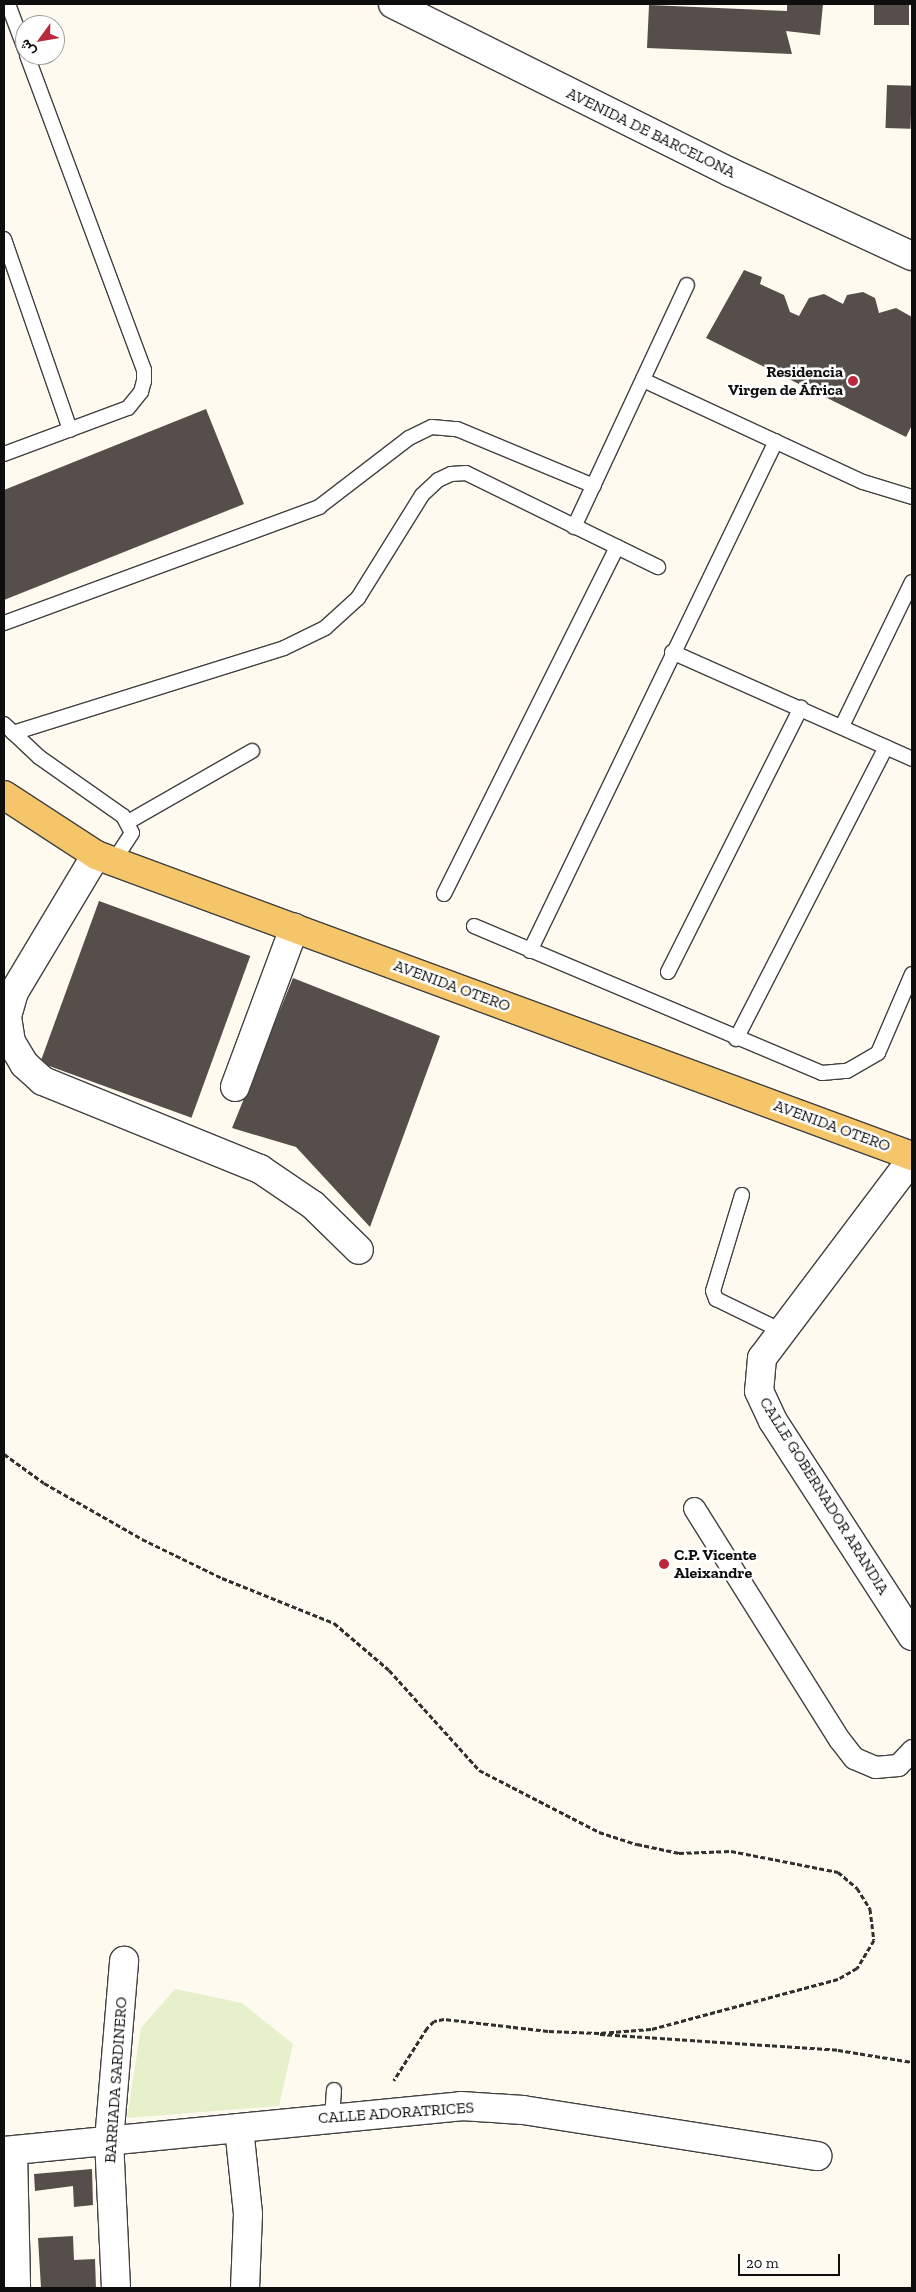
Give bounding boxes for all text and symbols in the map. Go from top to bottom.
north arrow [15,15,65,65]
text: ش [16,36,39,59]
street label: AVENIDA DE BARCELONA [563,84,739,182]
place label: Residencia Virgen de África [728,362,843,400]
marker: Residencia Virgen de África [847,375,859,387]
street label: AVENIDA OTERO [391,956,513,1016]
street label: AVENIDA OTERO [771,1096,893,1156]
street label: CALLE GOBERNADOR ARANDIA [755,1393,893,1599]
place label: C.P. Vicente Aleixandre [674,1545,757,1583]
marker: C.P. Vicente Aleixandre [658,1558,670,1570]
street label: BARRIADA SARDINERO [101,1996,131,2164]
street label: CALLE ADORATRICES [317,2098,475,2128]
scale bar [741,2244,844,2276]
text: 20 m [746,2254,779,2272]

